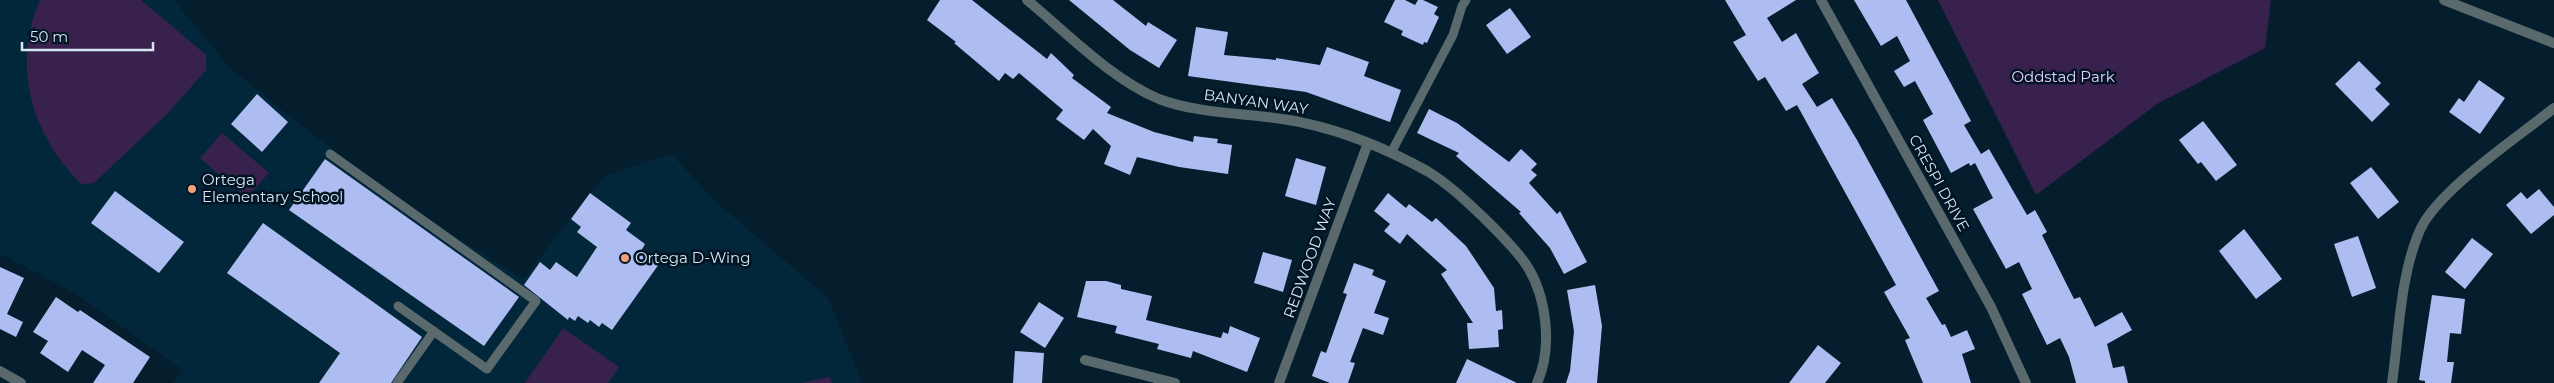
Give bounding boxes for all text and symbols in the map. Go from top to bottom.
scale bar [22,20,154,52]
text: 50 m [30,27,68,46]
park label: Oddstad Park [2011,67,2115,86]
street label: BANYAN WAY [1203,85,1310,118]
street label: CRESPI DRIVE [1905,131,1974,234]
place label: Ortega Elementary School [202,170,343,206]
marker: Ortega Elementary School [186,183,198,195]
street label: REDWOOD WAY [1279,195,1340,321]
place label: Ortega D-Wing [635,248,751,267]
marker: Ortega D-Wing [619,252,631,264]

